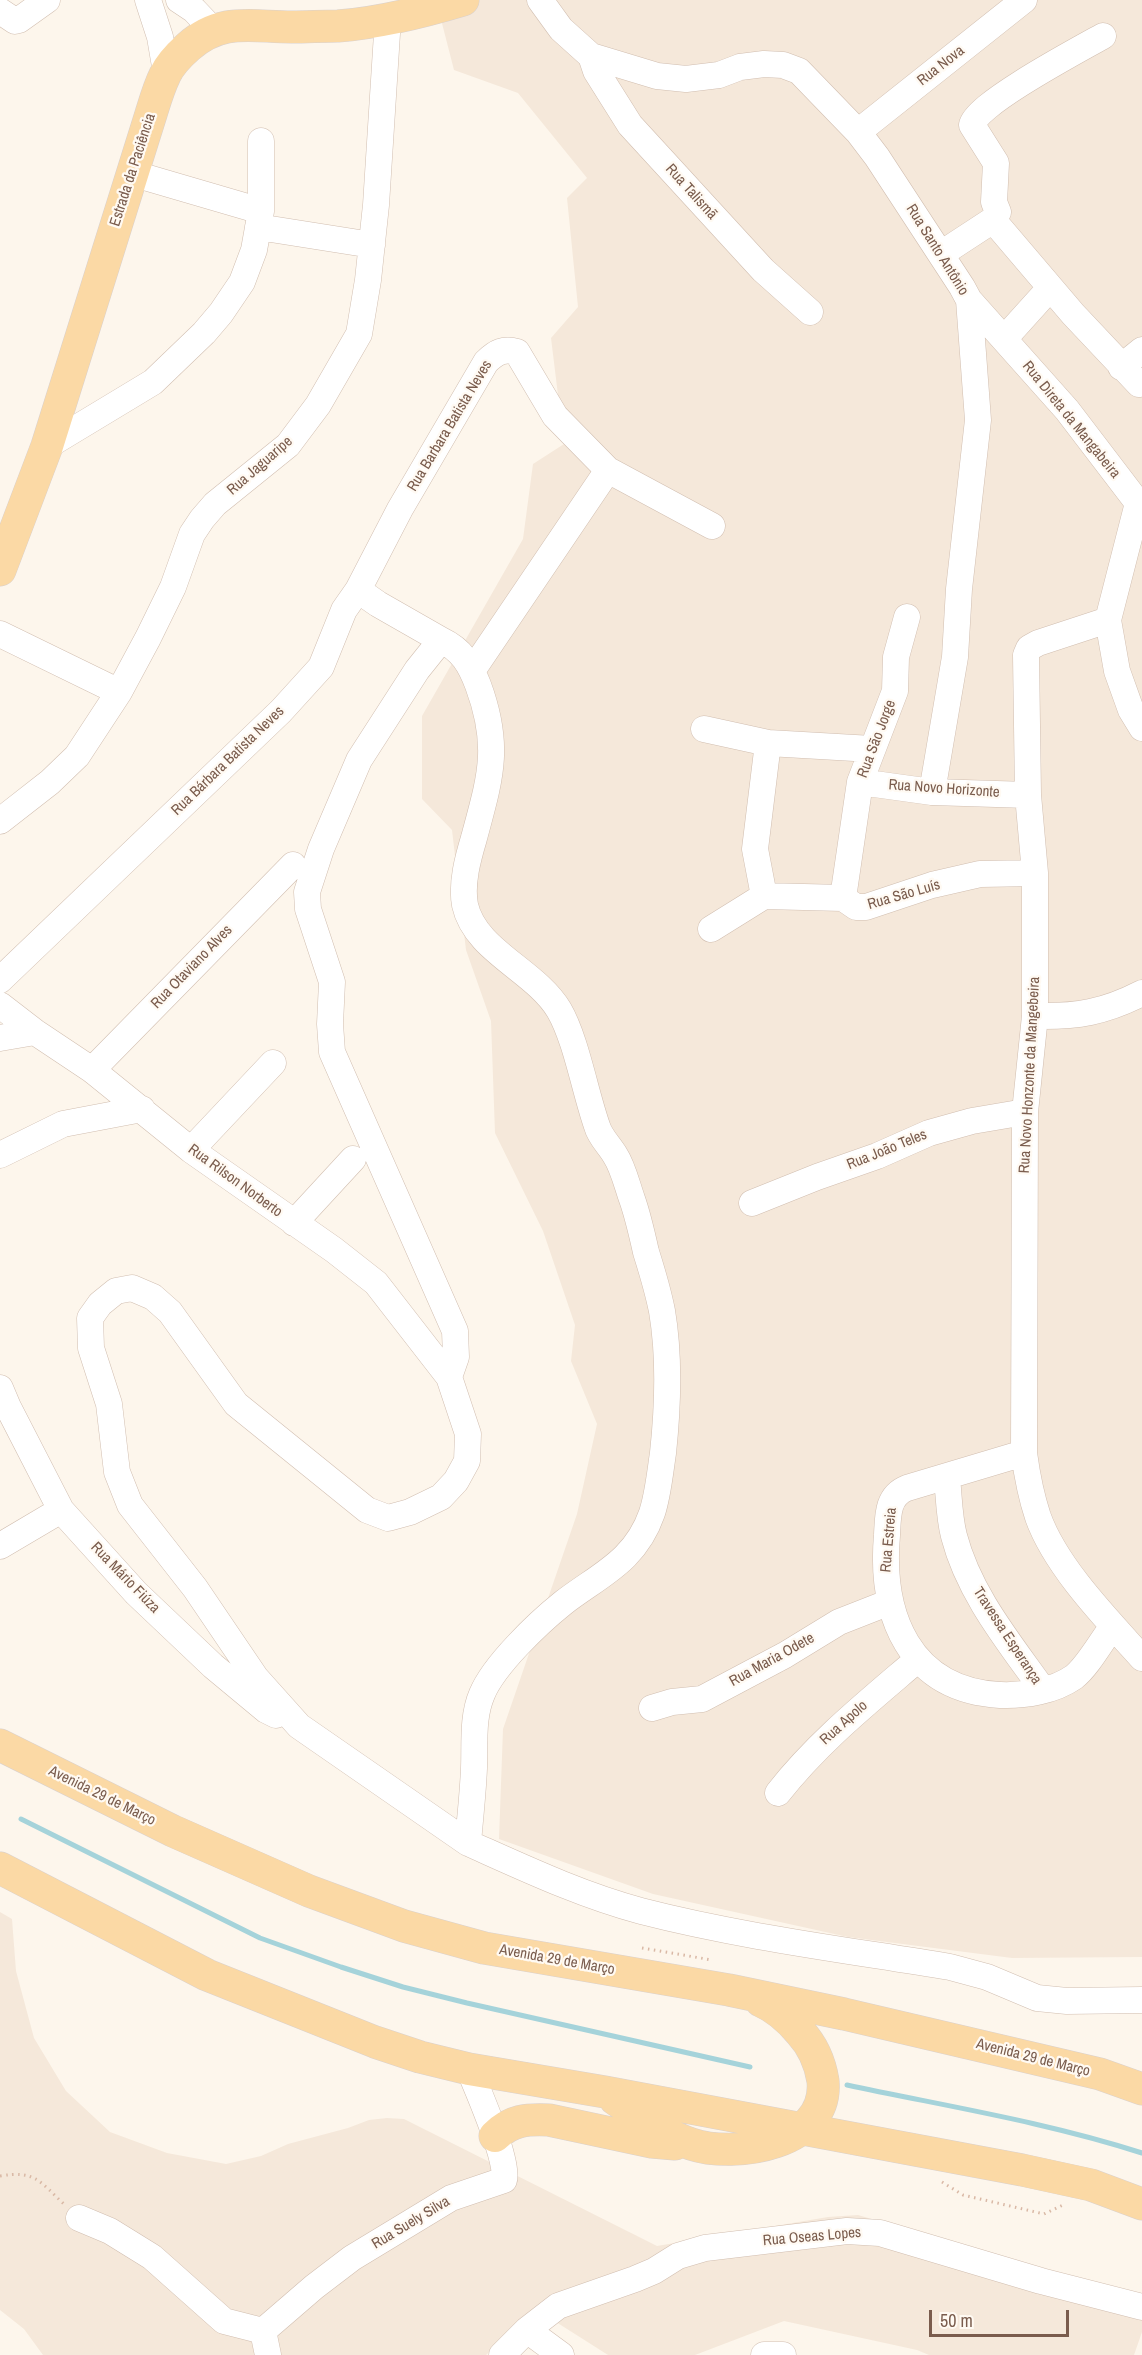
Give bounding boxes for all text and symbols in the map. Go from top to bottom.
street label: Rua Nova [914,42,968,90]
street label: Estrada da Paciência [106,111,160,229]
street label: Rua Talismã [661,160,721,224]
street label: Rua Santo Antônio [902,201,972,299]
street label: Rua Barbara Batista Neves [404,357,496,495]
street label: Rua Direta da Mangabeira [1018,358,1124,482]
street label: Rua Jaguaripe [224,433,296,499]
street label: Rua São Jorge [854,697,900,781]
street label: Rua Bárbara Batista Neves [168,703,288,819]
street label: Rua Novo Horizonte [888,776,1000,802]
street label: Rua São Luís [866,876,942,914]
street label: Rua Otaviano Alves [148,921,236,1013]
street label: Rua Novo Honzonte da Mangebeira [1016,976,1044,1174]
street label: Rua João Teles [844,1126,930,1174]
street label: Rua Rilson Norberto [184,1141,286,1221]
street label: Rua Estreia [877,1507,901,1573]
street label: Rua Mário Fiúza [87,1539,163,1617]
street label: Travessa Esperança [969,1584,1045,1688]
street label: Rua Maria Odete [726,1629,818,1691]
street label: Rua Apolo [817,1697,871,1749]
street label: Avenida 29 de Março [46,1762,158,1830]
street label: Avenida 29 de Março [498,1941,616,1979]
street label: Avenida 29 de Março [974,2035,1092,2081]
street label: Rua Suely Silva [369,2193,453,2253]
street label: Rua Oseas Lopes [762,2224,862,2250]
scale bar [932,2298,1072,2336]
text: 50 m [940,2308,973,2333]

